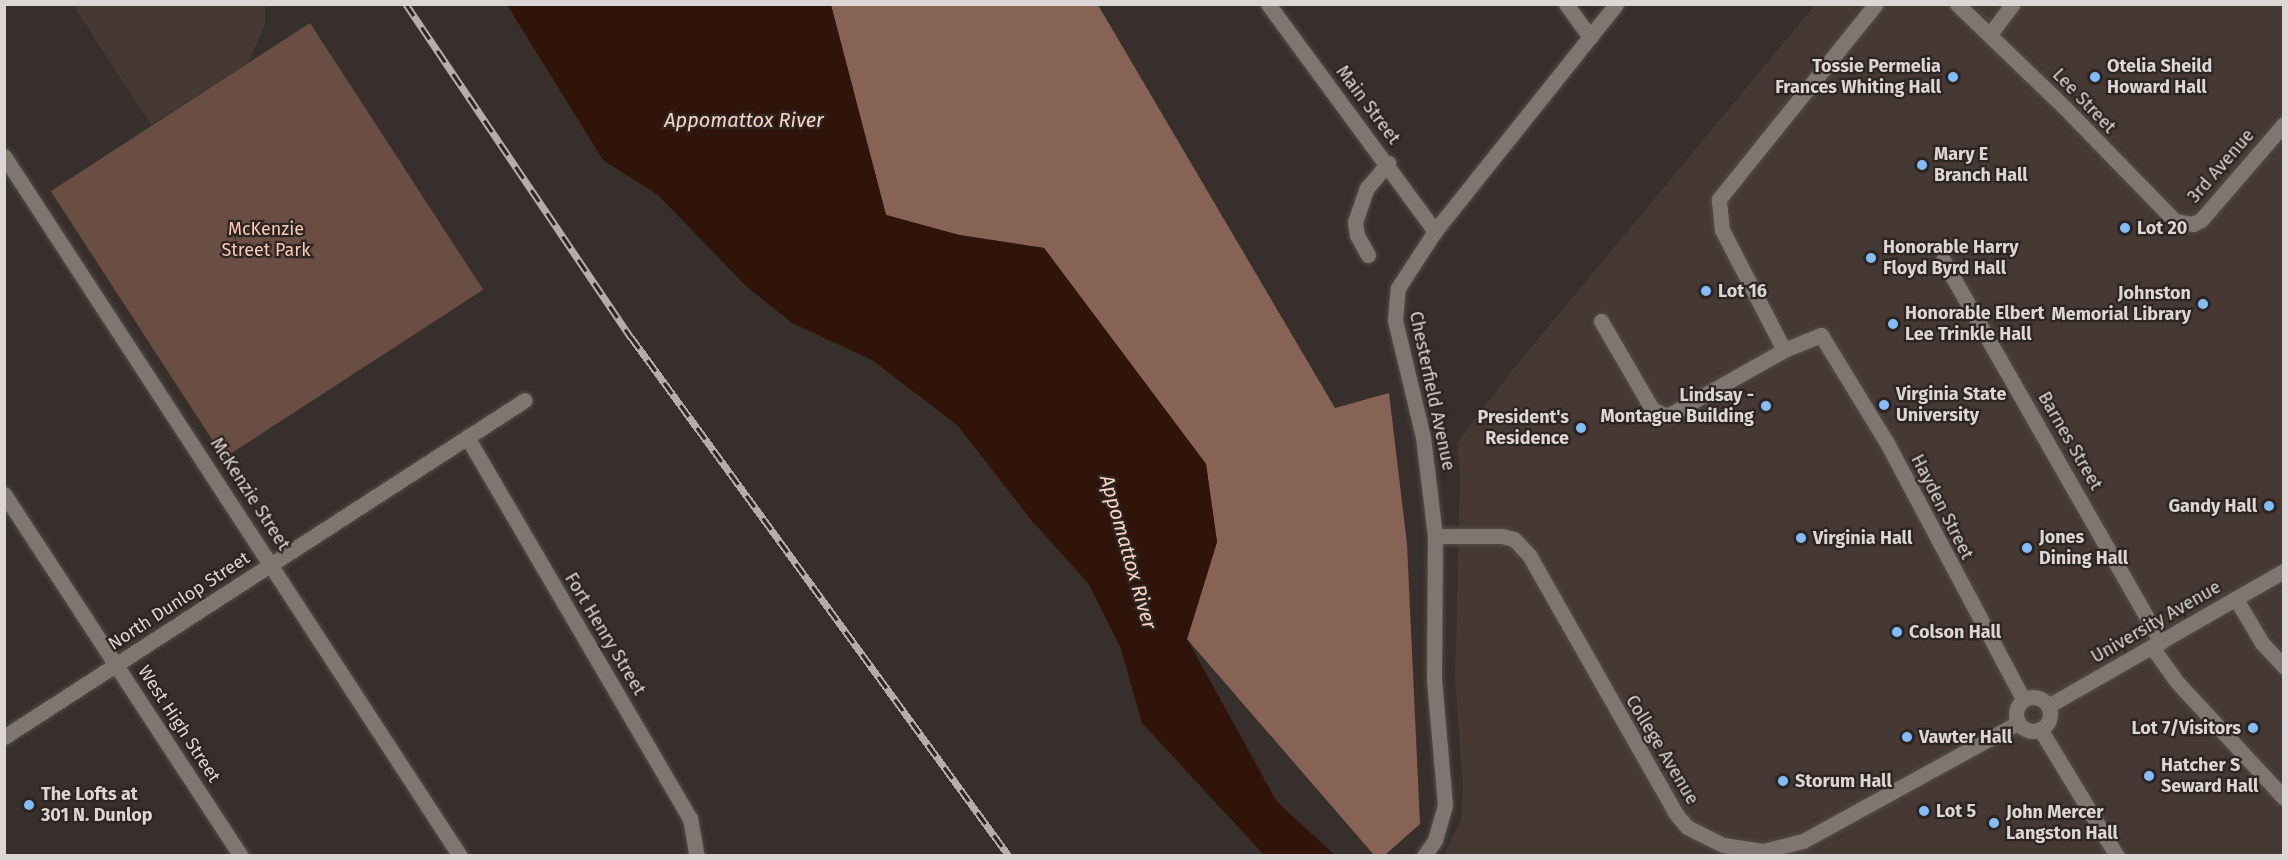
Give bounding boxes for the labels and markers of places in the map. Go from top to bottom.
place label: Tossie Permelia Frances Whiting Hall [1775,56,1941,98]
place label: Otelia Sheild Howard Hall [2107,56,2212,98]
marker: Tossie Permelia Frances Whiting Hall [1946,70,1960,84]
marker: Otelia Sheild Howard Hall [2088,70,2102,84]
place label: Mary E Branch Hall [1934,144,2028,186]
marker: Mary E Branch Hall [1915,158,1929,172]
place label: Lot 20 [2137,217,2187,239]
marker: Lot 20 [2118,221,2132,235]
place label: Honorable Harry Floyd Byrd Hall [1883,237,2019,280]
marker: Honorable Harry Floyd Byrd Hall [1864,251,1878,265]
place label: Lot 16 [1718,280,1767,302]
place label: Johnston Memorial Library [2052,283,2191,326]
marker: Lot 16 [1699,284,1713,298]
marker: Johnston Memorial Library [2196,297,2210,311]
place label: Honorable Elbert Lee Trinkle Hall [1905,303,2045,346]
marker: Honorable Elbert Lee Trinkle Hall [1886,317,1900,331]
place label: Virginia State University [1896,384,2006,426]
place label: Lindsay - Montague Building [1600,385,1754,428]
marker: Virginia State University [1877,398,1891,412]
marker: Lindsay - Montague Building [1759,399,1773,413]
place label: President's Residence [1478,407,1569,450]
marker: President's Residence [1574,421,1588,435]
place label: Gandy Hall [2168,495,2257,517]
marker: Gandy Hall [2262,499,2276,513]
place label: Virginia Hall [1813,527,1912,549]
place label: Jones Dining Hall [2039,527,2128,570]
marker: Virginia Hall [1794,531,1808,545]
marker: Jones Dining Hall [2020,541,2034,555]
place label: Colson Hall [1909,621,2001,643]
marker: Colson Hall [1890,625,1904,639]
place label: Lot 7/Visitors [2131,717,2241,739]
marker: Lot 7/Visitors [2246,721,2260,735]
place label: Vawter Hall [1919,726,2012,748]
marker: Vawter Hall [1900,730,1914,744]
place label: Hatcher S Seward Hall [2161,755,2258,798]
marker: Hatcher S Seward Hall [2142,769,2156,783]
place label: Storum Hall [1795,770,1892,792]
marker: Storum Hall [1776,774,1790,788]
place label: The Lofts at 301 N. Dunlop [41,784,153,826]
marker: The Lofts at 301 N. Dunlop [22,798,36,812]
place label: Lot 5 [1936,800,1976,822]
place label: John Mercer Langston Hall [2006,802,2118,844]
marker: Lot 5 [1917,804,1931,818]
marker: John Mercer Langston Hall [1987,816,2001,830]

